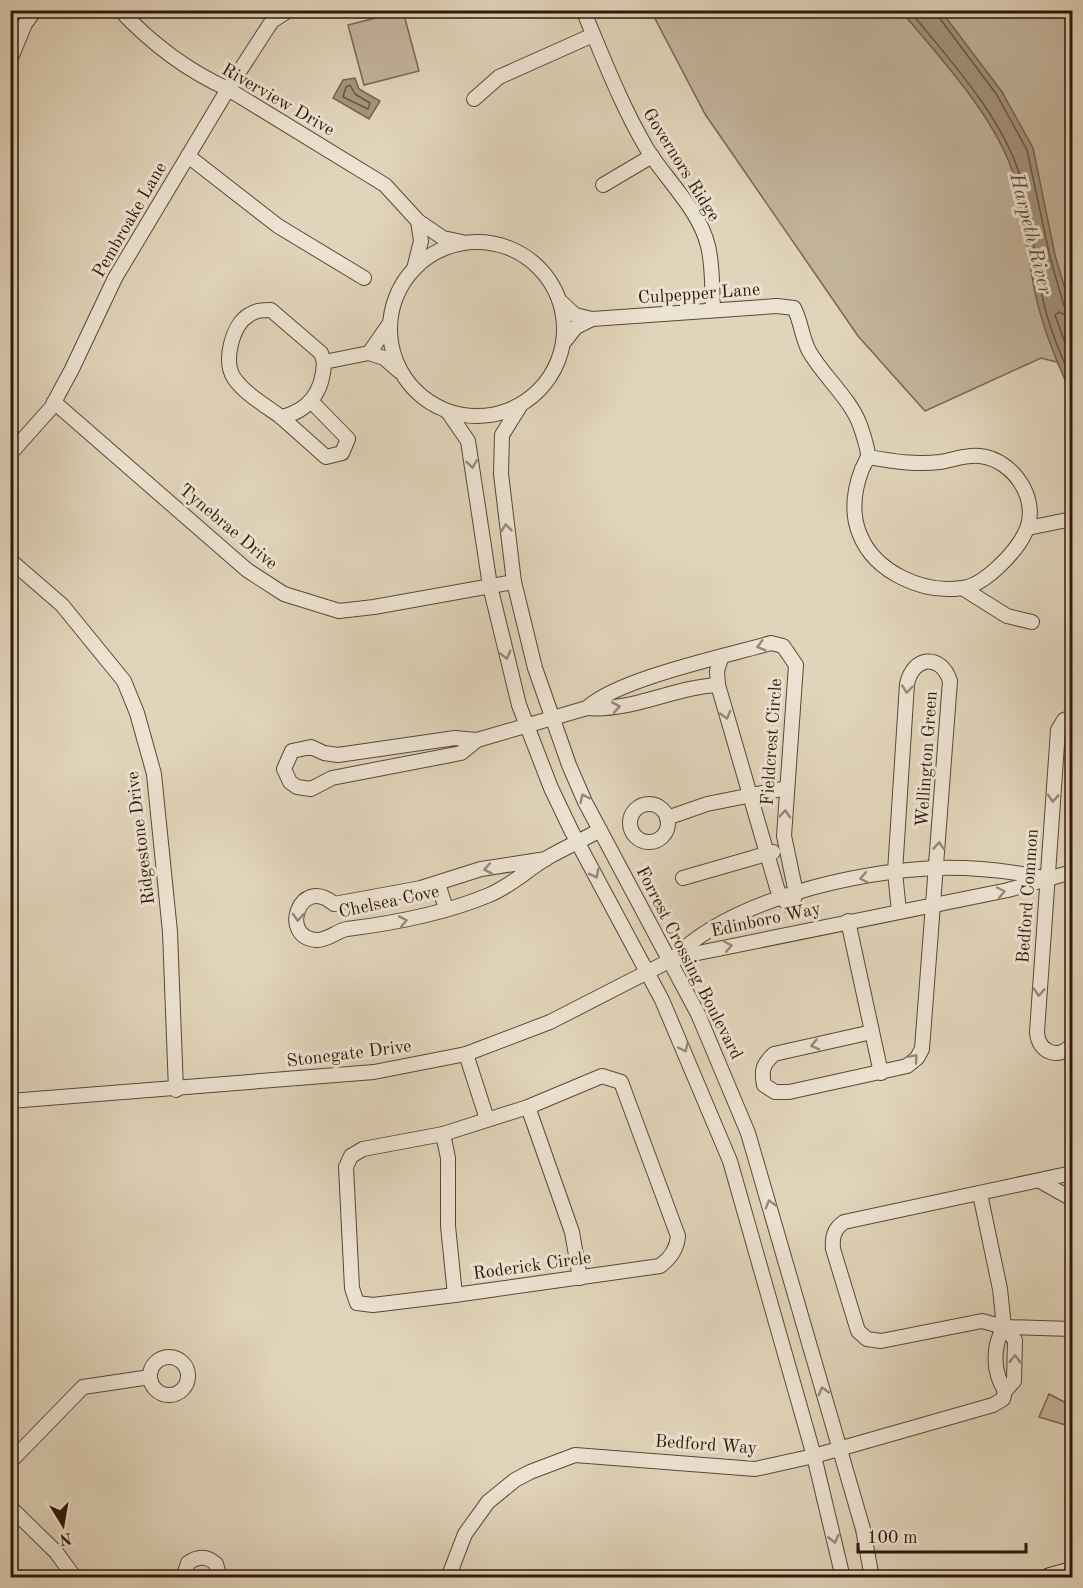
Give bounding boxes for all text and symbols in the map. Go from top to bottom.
street label: Riverview Drive [219,60,337,140]
street label: Governors Ridge [639,105,723,225]
street label: Pembroake Lane [90,159,170,281]
water label: Harpeth River [1005,171,1055,297]
street label: Culpepper Lane [637,281,761,307]
one-way arrow [466,459,478,468]
street label: Tynebrae Drive [175,481,281,573]
one-way arrow [500,523,513,532]
one-way arrow [756,639,766,652]
one-way arrow [498,650,511,660]
street label: Fieldcrest Circle [759,678,785,806]
one-way arrow [901,684,914,694]
street label: Wellington Green [913,690,941,828]
one-way arrow [612,701,621,713]
one-way arrow [719,709,731,720]
street label: Ridgestone Drive [124,770,158,906]
one-way arrow [1047,793,1060,802]
one-way arrow [579,794,591,805]
one-way arrow [778,810,791,819]
street label: Bedford Common [1014,828,1042,964]
one-way arrow [932,841,945,850]
one-way arrow [483,862,493,874]
street label: Forrest Crossing Boulevard [632,864,746,1062]
one-way arrow [588,868,599,879]
one-way arrow [859,871,869,884]
street label: Chelsea Cove [337,883,441,921]
one-way arrow [996,886,1006,899]
street label: Edinboro Way [709,899,823,940]
one-way arrow [292,913,305,922]
one-way arrow [398,915,408,928]
one-way arrow [722,941,732,954]
one-way arrow [1033,988,1046,997]
street label: Stonegate Drive [285,1037,413,1071]
one-way arrow [810,1038,820,1051]
one-way arrow [676,1041,688,1052]
one-way arrow [907,1053,918,1064]
one-way arrow [765,1199,777,1209]
street label: Roderick Circle [472,1249,592,1283]
one-way arrow [1008,1354,1021,1363]
one-way arrow [818,1386,830,1397]
street label: Bedford Way [654,1432,758,1458]
north arrow [33,1495,93,1555]
scale bar [858,1516,1026,1554]
text: N [57,1529,73,1547]
text: 100 m [867,1529,918,1547]
one-way arrow [827,1534,840,1544]

